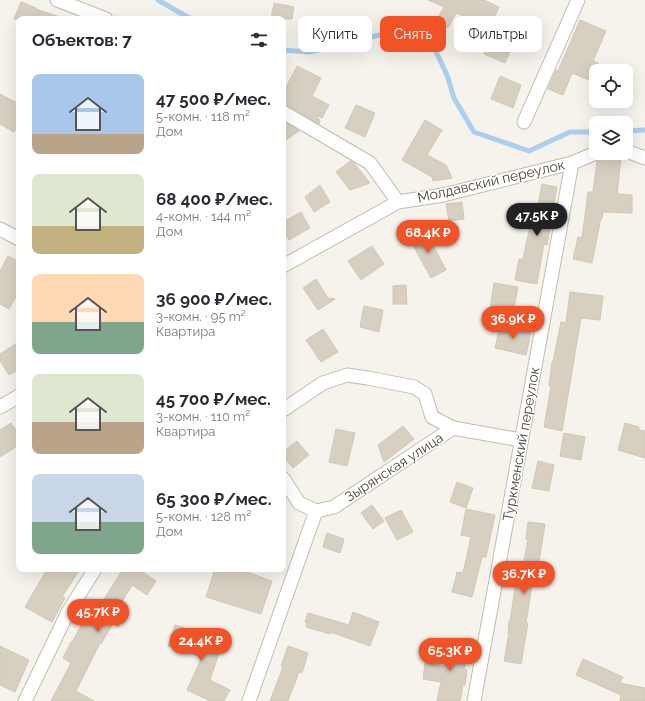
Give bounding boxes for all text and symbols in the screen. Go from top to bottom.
chip: Купить [298,16,372,52]
chip: Снять [380,16,446,52]
chip: Фильтры [454,16,542,52]
icon: filters [248,29,270,51]
text: Объектов: 7 [32,30,132,50]
map controls [589,64,633,160]
button: locate [589,64,633,108]
text: 47 500 ₽/мес. [156,89,271,109]
icon: home [64,90,112,138]
text: 5-комн. · 118 m² [156,109,250,124]
button: layers [589,116,633,160]
text: Дом [156,124,183,139]
street label: Молдавский переулок [416,156,566,206]
text: 68 400 ₽/мес. [156,189,273,209]
icon: home [64,190,112,238]
pin: 47.5K ₽ [500,203,574,237]
text: 47.5K ₽ [515,208,559,223]
text: 4-комн. · 144 m² [156,209,251,224]
pin: 68.4K ₽ [391,220,465,254]
text: Дом [156,224,183,239]
text: 68.4K ₽ [405,225,451,240]
text: 36 900 ₽/мес. [156,289,272,309]
icon: home [64,290,112,338]
pin: 36.9K ₽ [476,306,550,340]
text: 3-комн. · 95 m² [156,309,246,324]
text: 36.9K ₽ [491,311,535,326]
text: Квартира [156,324,215,339]
street label: Туркменский переулок [500,366,542,522]
text: 45 700 ₽/мес. [156,389,271,409]
icon: home [64,390,112,438]
text: 3-комн. · 110 m² [156,409,250,424]
text: Квартира [156,424,215,439]
street label: Зырянская улица [342,429,446,505]
text: 65 300 ₽/мес. [156,489,271,509]
icon: home [64,490,112,538]
text: 5-комн. · 128 m² [156,509,251,524]
text: Дом [156,524,183,539]
pin: 36.7K ₽ [487,561,561,595]
text: 36.7K ₽ [502,566,546,581]
pin: 45.7K ₽ [61,599,135,633]
text: 45.7K ₽ [76,604,120,619]
pin: 24.4K ₽ [164,628,238,662]
text: 24.4K ₽ [179,633,223,648]
pin: 65.3K ₽ [413,638,487,672]
text: 65.3K ₽ [428,643,472,658]

